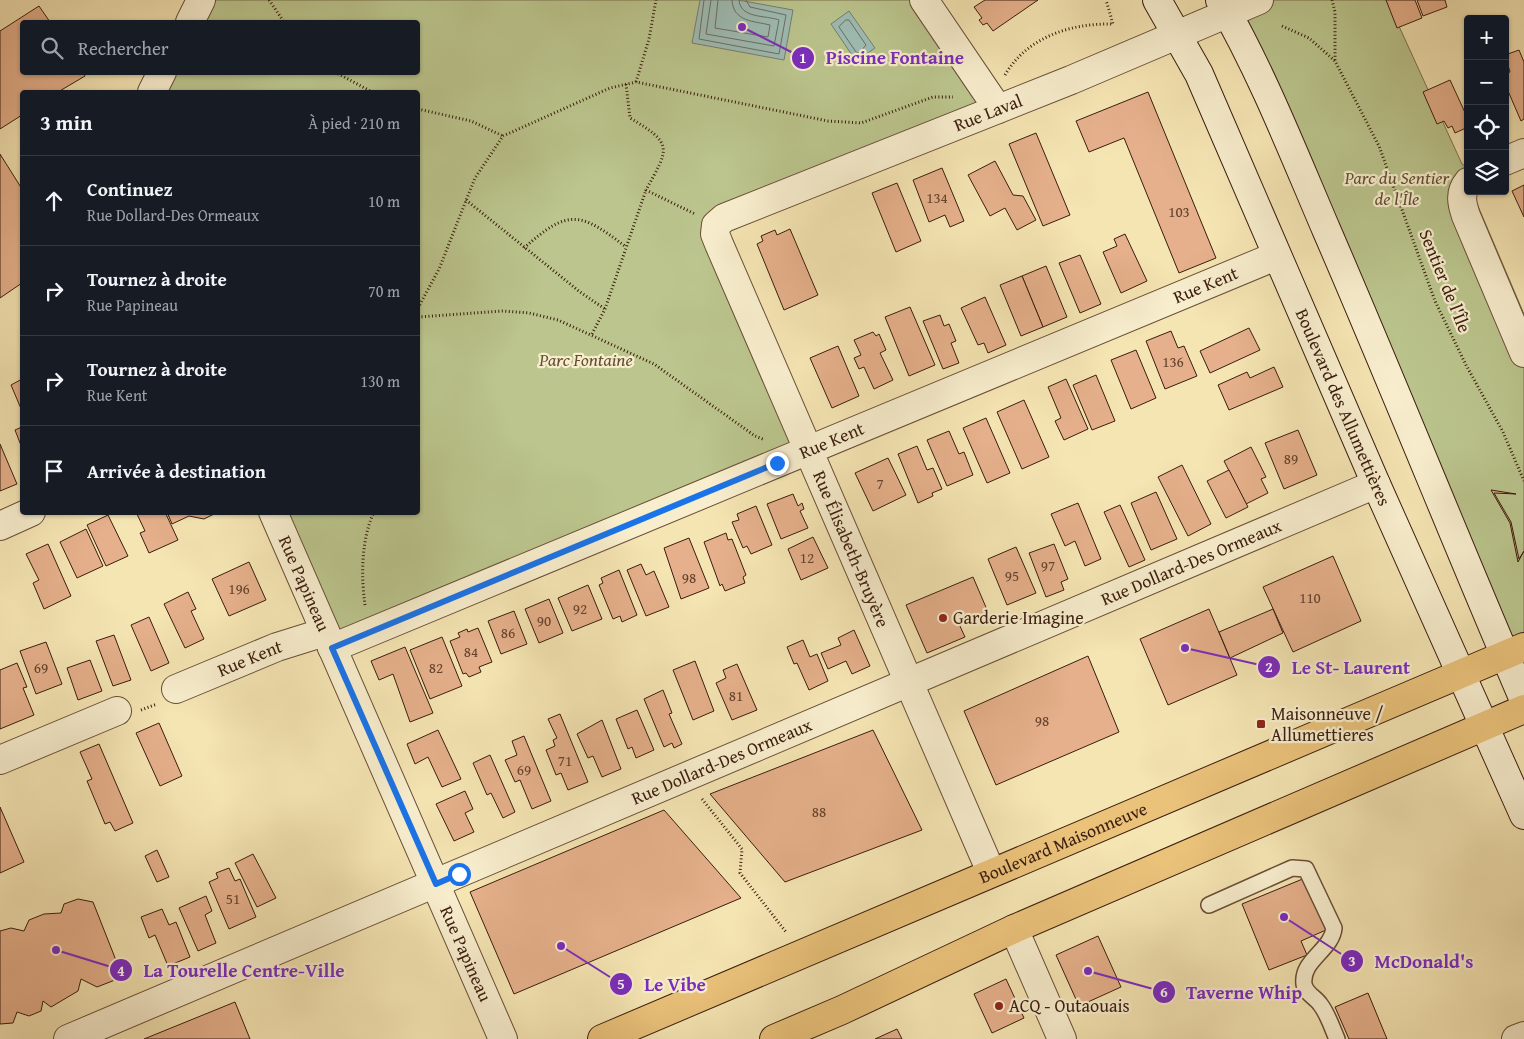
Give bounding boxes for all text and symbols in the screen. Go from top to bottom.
map controls [1464,15,1509,195]
button: + [1464,15,1509,60]
search box [20,20,420,75]
icon: search [38,34,66,62]
text: Rechercher [78,34,169,62]
callout: Piscine Fontaine [791,41,974,75]
text: Piscine Fontaine [826,43,964,71]
text: 1 [799,47,807,68]
button: − [1464,60,1509,105]
street label: Rue Laval [950,87,1026,138]
button: locate [1464,105,1509,150]
text: 3 min [40,107,92,138]
text: À pied · 210 m [308,111,400,135]
button: layers [1464,150,1509,195]
park label: Parc du Sentier de l'Île [1344,164,1451,212]
text: Continuez [87,175,173,203]
icon: ahead [40,187,68,215]
house number: 134 [926,187,948,208]
text: 10 m [368,189,400,213]
house number: 103 [1168,201,1190,222]
text: Rue Dollard-Des Ormeaux [87,203,259,227]
street label: Sentier de l'Île [1412,225,1478,337]
street label: Rue Kent [1169,259,1243,310]
text: Tournez à droite [87,265,227,293]
icon: right [40,277,68,305]
text: 70 m [368,279,400,303]
text: Rue Papineau [87,293,178,317]
street label: Boulevard des Allumettières [1289,304,1398,510]
park label: Parc Fontaine [538,346,633,373]
house number: 136 [1162,351,1184,372]
text: Tournez à droite [87,355,227,383]
icon: right [40,367,68,395]
text: 130 m [360,369,400,393]
text: Rue Kent [87,383,148,407]
street label: Rue Kent [795,414,869,466]
house number: 89 [1284,448,1298,469]
route end [766,452,789,475]
icon: arrive [40,457,68,485]
text: Arrivée à destination [87,457,266,485]
street label: Rue Élisabeth-Bruyère [806,466,897,631]
house number: 7 [876,473,884,494]
street label: Rue Dollard-Des Ormeaux [1096,511,1286,612]
street label: Rue Papineau [272,531,338,636]
house number: 12 [800,547,814,568]
house number: 97 [1041,555,1055,576]
house number: 95 [1005,565,1019,586]
house number: 98 [682,567,696,588]
house number: 196 [228,578,250,599]
house number: 110 [1299,587,1321,608]
house number: 92 [573,598,587,619]
place label: Garderie Imagine [953,604,1084,631]
house number: 90 [537,610,551,631]
marker: Garderie Imagine [937,612,949,624]
house number: 86 [501,622,515,643]
street label: Rue Kent [213,632,286,683]
house number: 84 [464,641,478,662]
callout: Le St- Laurent [1257,650,1420,684]
text: Le St- Laurent [1292,653,1411,681]
text: 2 [1265,656,1273,677]
house number: 69 [34,657,48,678]
house number: 82 [429,657,443,678]
house number: 81 [729,685,743,706]
place label: Maisonneuve / Allumettieres [1271,700,1384,748]
house number: 98 [1035,710,1049,731]
street label: Rue Dollard-Des Ormeaux [627,711,817,811]
marker: Maisonneuve / Allumettieres [1255,718,1267,730]
house number: 71 [558,750,572,771]
house number: 69 [517,759,531,780]
street label: Boulevard Maisonneuve [974,795,1151,890]
house number: 88 [812,801,826,822]
route start [448,863,471,886]
house number: 51 [226,888,240,909]
street label: Rue Papineau [433,901,499,1006]
callout: McDonald's [1339,944,1483,978]
text: McDonald's [1375,947,1473,975]
text: 3 [1348,950,1356,971]
callout: La Tourelle Centre-Ville [109,953,355,987]
text: La Tourelle Centre-Ville [143,956,345,984]
text: 4 [117,960,125,981]
callout: Le Vibe [609,967,715,1001]
text: Le Vibe [644,970,706,998]
text: 5 [617,973,625,994]
callout: Taverne Whip [1151,975,1312,1009]
text: Taverne Whip [1186,978,1302,1006]
text: 6 [1160,981,1168,1002]
place label: ACQ - Outaouais [1009,992,1130,1019]
marker: ACQ - Outaouais [993,1000,1005,1012]

